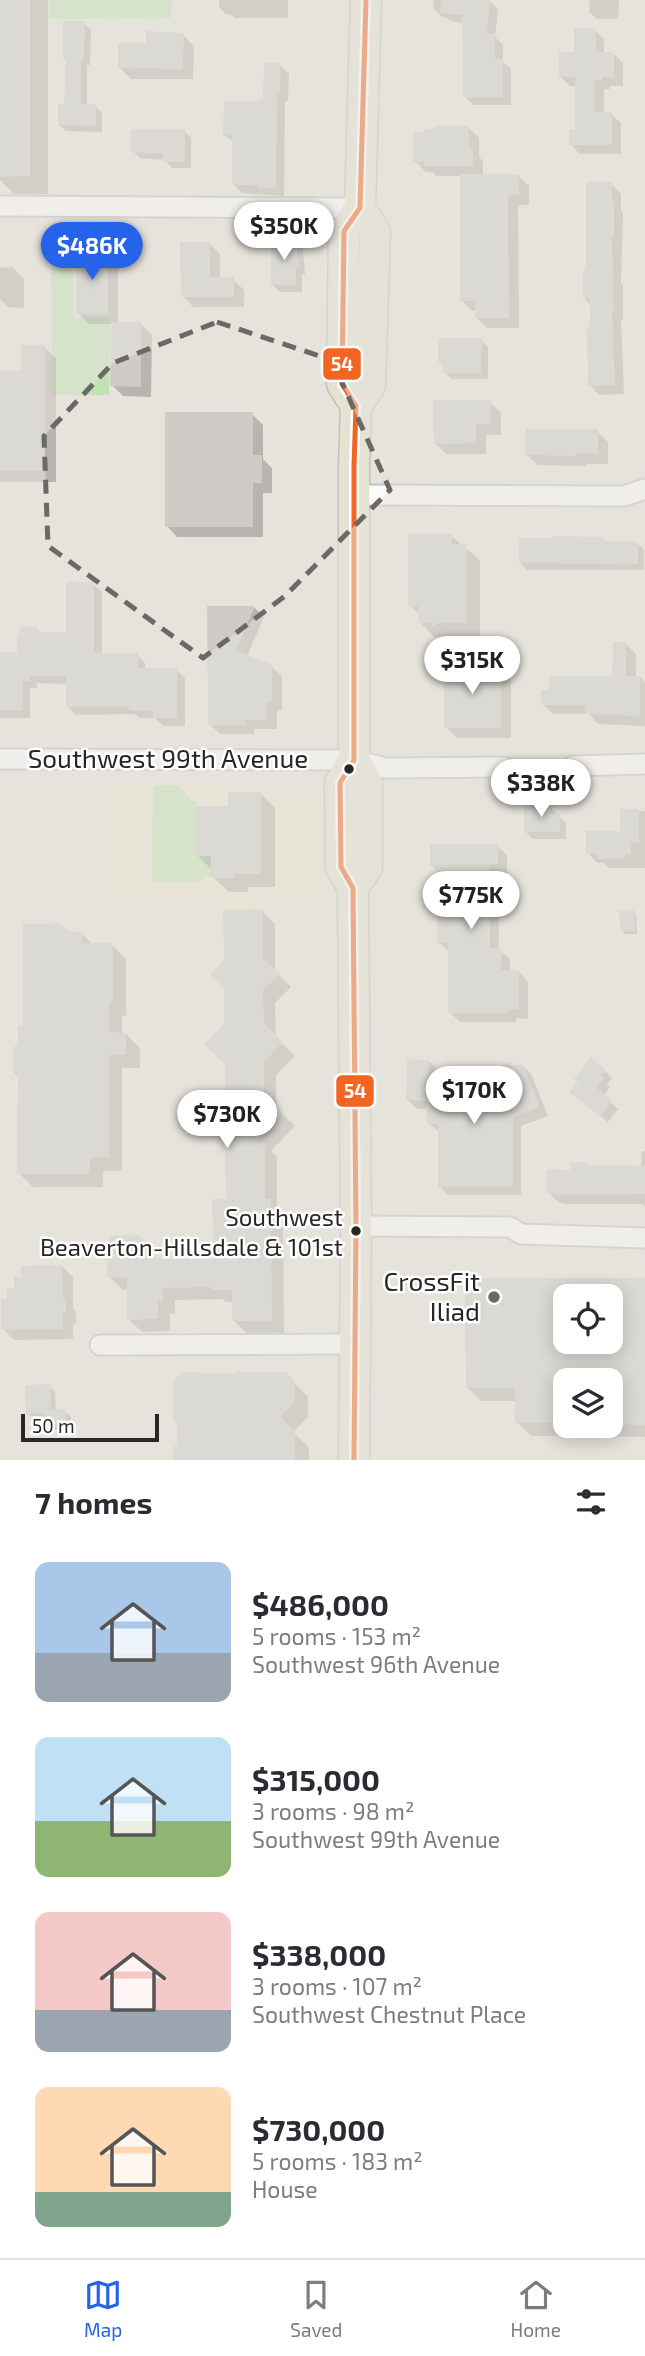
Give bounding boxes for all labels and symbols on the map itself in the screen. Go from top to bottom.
pin: $350K [235,202,333,262]
pin: $486K [43,222,141,282]
line badge: 54 [322,347,362,381]
text: 54 [331,352,353,375]
pin: $315K [423,636,521,696]
street label: Southwest 99th Avenue [28,742,308,773]
pin: $338K [492,760,590,819]
unlabelled marker [342,762,356,776]
pin: $775K [422,872,520,931]
pin: $170K [425,1066,523,1126]
line badge: 54 [335,1074,375,1108]
text: 54 [344,1079,366,1102]
pin: $730K [178,1090,276,1150]
place label: Southwest Beaverton-Hillsdale & 101st [40,1202,343,1261]
marker: Southwest Beaverton-Hillsdale & 101st [349,1224,363,1238]
place label: CrossFit Iliad [384,1265,480,1326]
marker: CrossFit Iliad [486,1289,502,1305]
scale bar [21,1411,159,1443]

